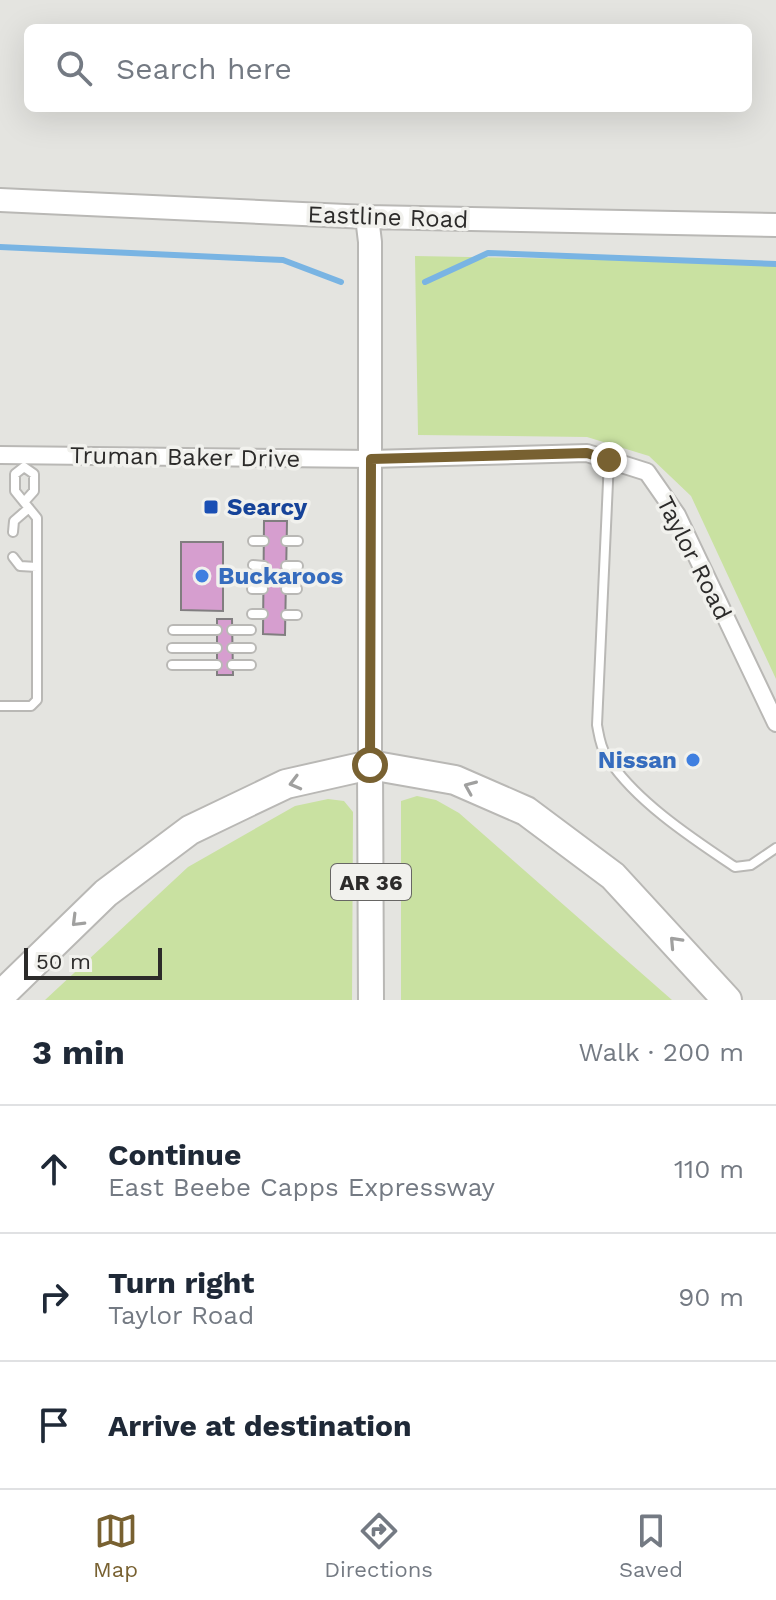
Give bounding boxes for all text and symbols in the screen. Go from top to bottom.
search box [24,24,752,112]
icon: search [52,46,96,90]
text: Search here [116,51,292,86]
street label: Eastline Road [307,200,469,234]
street label: Truman Baker Drive [70,441,300,473]
route end [591,442,627,478]
street label: Taylor Road [651,491,737,625]
place label: Searcy [227,493,308,521]
marker: Searcy [202,498,220,516]
place label: Buckaroos [218,562,344,590]
marker: Buckaroos [193,567,211,585]
place label: Nissan [598,746,677,774]
route start [352,747,388,783]
marker: Nissan [684,751,702,769]
one-way arrow [288,774,302,790]
one-way arrow [464,780,478,796]
road number: AR 36 [331,864,411,900]
one-way arrow [72,911,86,926]
one-way arrow [670,937,684,951]
scale bar [24,944,162,980]
text: 50 m [36,949,91,974]
text: 3 min [32,1032,125,1072]
text: Walk · 200 m [578,1037,744,1067]
text: Continue [108,1137,241,1172]
icon: ahead [32,1147,76,1191]
text: 110 m [674,1154,744,1184]
text: East Beebe Capps Expressway [108,1172,495,1202]
text: Turn right [108,1265,254,1300]
icon: right [32,1275,76,1319]
text: 90 m [678,1282,744,1312]
text: Taylor Road [108,1300,254,1330]
icon: arrive [32,1403,76,1447]
text: Arrive at destination [108,1408,412,1443]
tab: Map [93,1509,138,1582]
tab: Directions [324,1509,433,1582]
tab: Saved [619,1509,683,1582]

